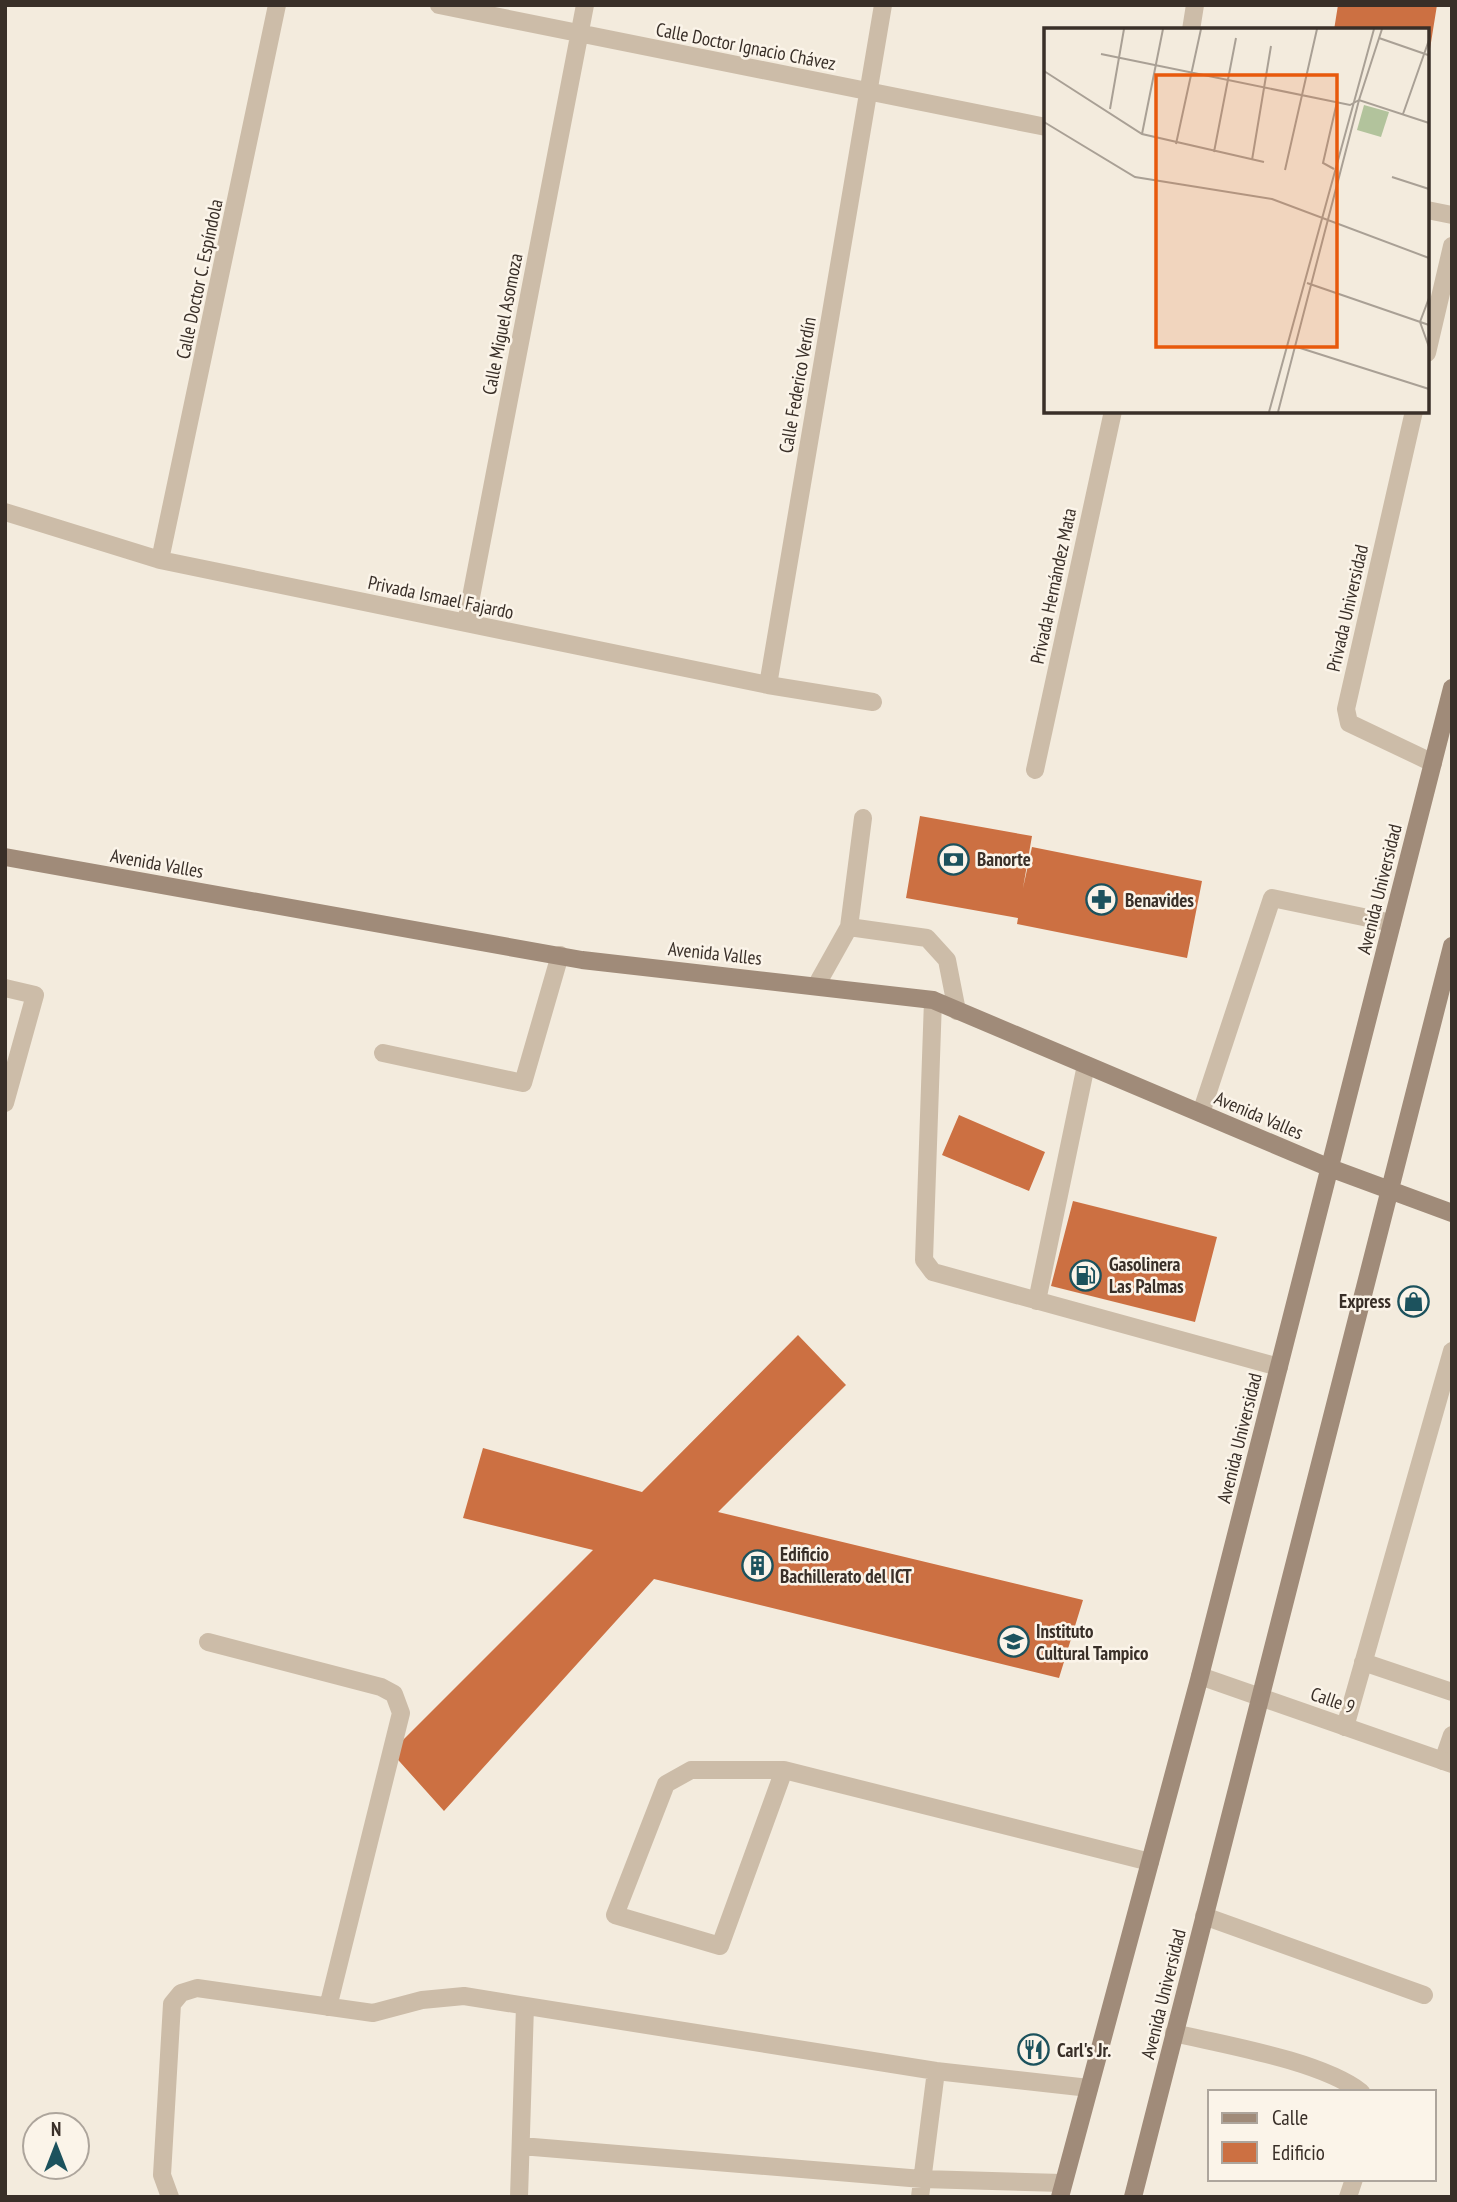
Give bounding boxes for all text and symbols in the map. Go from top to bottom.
street label: Calle Doctor Ignacio Chávez [654,17,838,75]
inset map [1044,28,1429,413]
street label: Calle Doctor C. Espíndola [170,197,228,361]
street label: Calle Miguel Asomoza [477,251,527,397]
street label: Calle Federico Verdín [773,315,821,455]
street label: Privada Hernández Mata [1025,506,1081,666]
street label: Privada Universidad [1321,542,1373,674]
street label: Privada Ismael Fajardo [366,570,516,624]
street label: Avenida Universidad [1351,821,1407,957]
bank icon: Banorte [937,842,971,876]
street label: Avenida Valles [109,843,205,883]
place label: Banorte [977,847,1031,871]
pharmacy icon: Benavides [1085,883,1119,917]
place label: Benavides [1125,888,1194,912]
street label: Avenida Valles [667,936,763,970]
street label: Avenida Valles [1211,1086,1307,1144]
place label: Gasolinera Las Palmas [1109,1252,1184,1298]
fuel station icon: Gasolinera Las Palmas [1069,1258,1103,1292]
shop icon: Express [1397,1284,1431,1318]
place label: Express [1339,1289,1391,1313]
street label: Avenida Universidad [1211,1370,1267,1506]
place label: Edificio Bachillerato del ICT [780,1542,912,1588]
building icon: Edificio Bachillerato del ICT [740,1548,774,1582]
place label: Instituto Cultural Tampico [1036,1619,1148,1665]
school or university icon: Instituto Cultural Tampico [996,1625,1030,1659]
street label: Calle 9 [1308,1681,1358,1719]
street label: Avenida Universidad [1135,1926,1191,2062]
restaurant icon: Carl's Jr. [1017,2033,1051,2067]
place label: Carl's Jr. [1057,2038,1111,2062]
legend [1208,2090,1436,2181]
text: Calle [1272,2104,1308,2131]
north arrow [21,2111,91,2181]
text: N [51,2117,61,2141]
text: Edificio [1272,2139,1325,2166]

